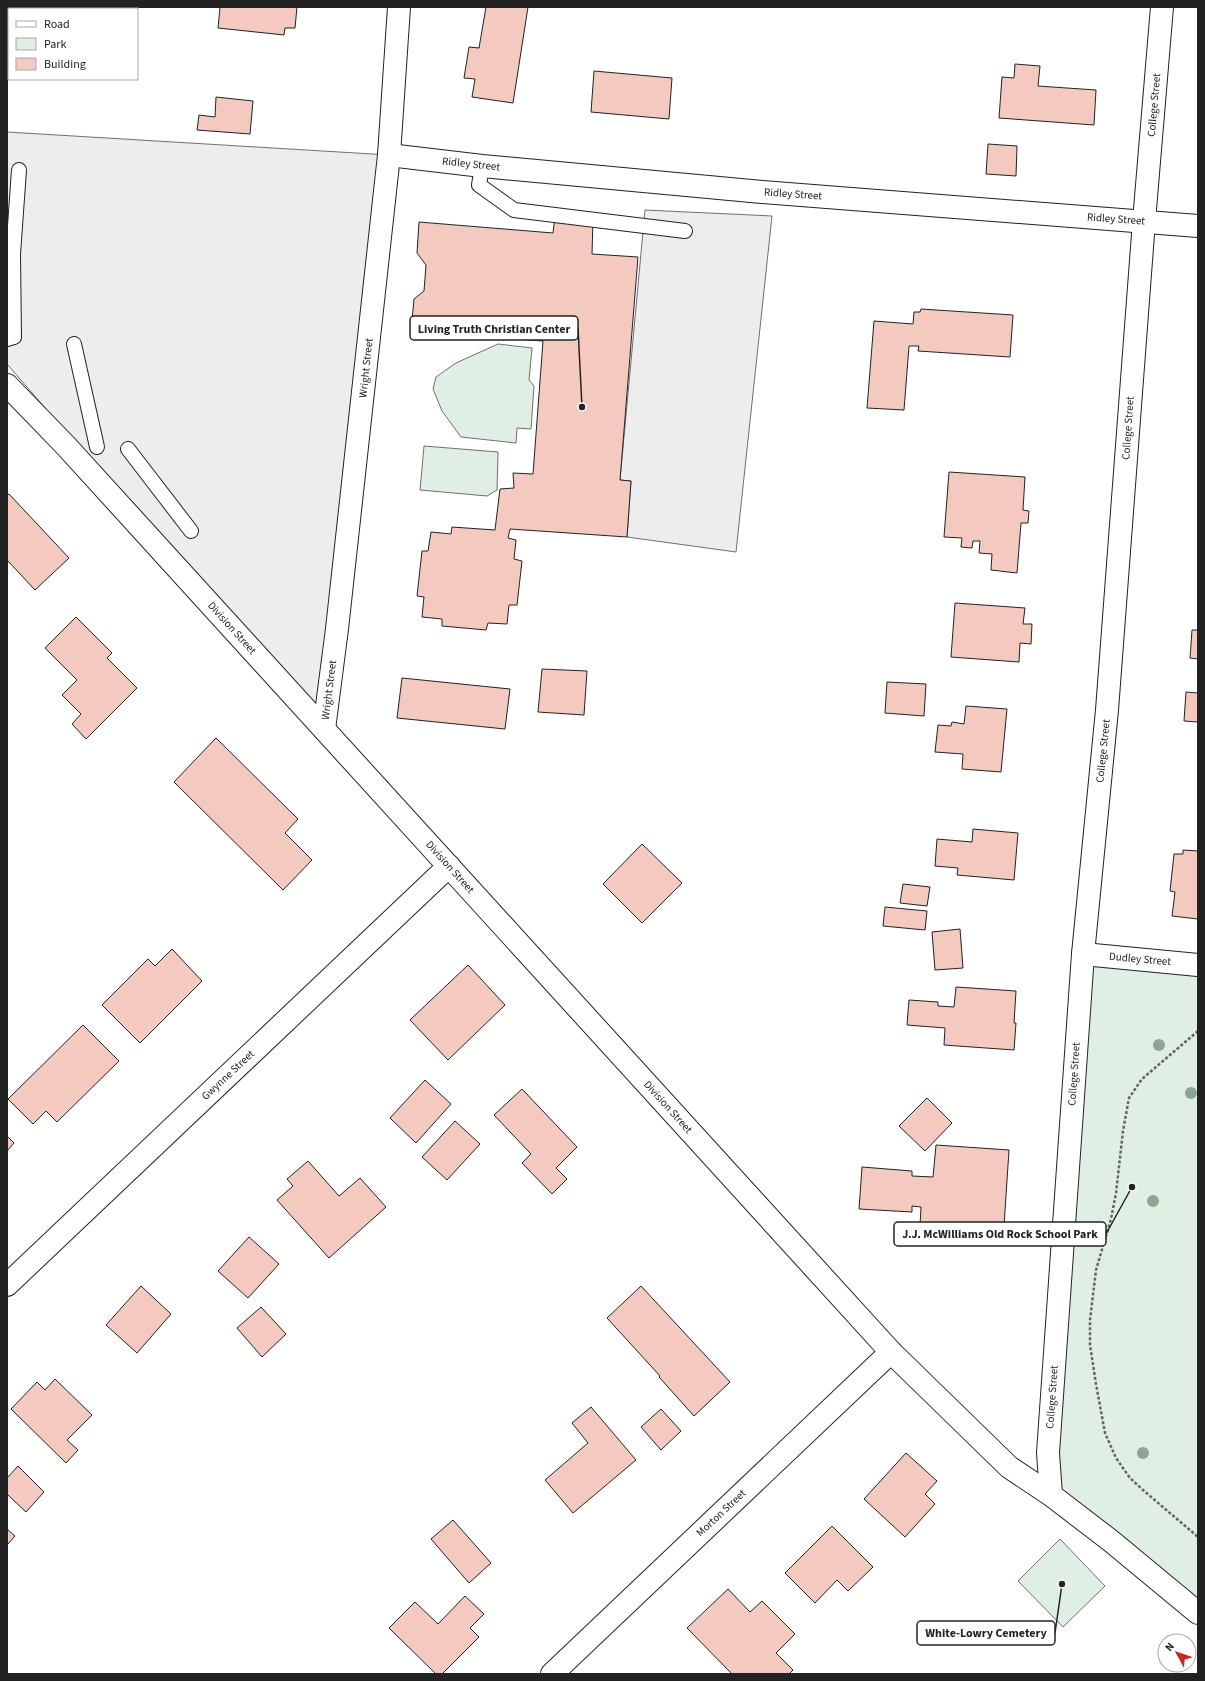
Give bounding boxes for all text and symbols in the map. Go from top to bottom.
legend [8,8,138,80]
text: Road [44,16,70,33]
text: Park [44,36,66,53]
text: Building [44,56,86,73]
street label: College Street [1144,72,1164,137]
street label: Ridley Street [441,153,501,175]
street label: Ridley Street [763,184,823,204]
street label: Ridley Street [1086,209,1146,229]
callout: Living Truth Christian Center [410,316,578,340]
text: Living Truth Christian Center [418,321,570,338]
street label: Wright Street [355,337,377,399]
street label: College Street [1118,395,1138,460]
street label: Division Street [204,598,260,658]
street label: Wright Street [318,659,340,721]
street label: College Street [1092,718,1114,784]
street label: Division Street [422,837,478,897]
street label: Dudley Street [1108,949,1172,969]
street label: College Street [1064,1041,1084,1106]
street label: Gwynne Street [198,1046,258,1103]
street label: Division Street [640,1077,696,1137]
callout: J.J. McWilliams Old Rock School Park [894,1222,1106,1246]
text: J.J. McWilliams Old Rock School Park [902,1226,1098,1243]
street label: College Street [1042,1364,1062,1429]
street label: Morton Street [693,1486,749,1540]
callout: White-Lowry Cemetery [917,1621,1055,1645]
text: White-Lowry Cemetery [925,1625,1047,1642]
north arrow [1157,1633,1197,1673]
text: N [1162,1639,1178,1655]

